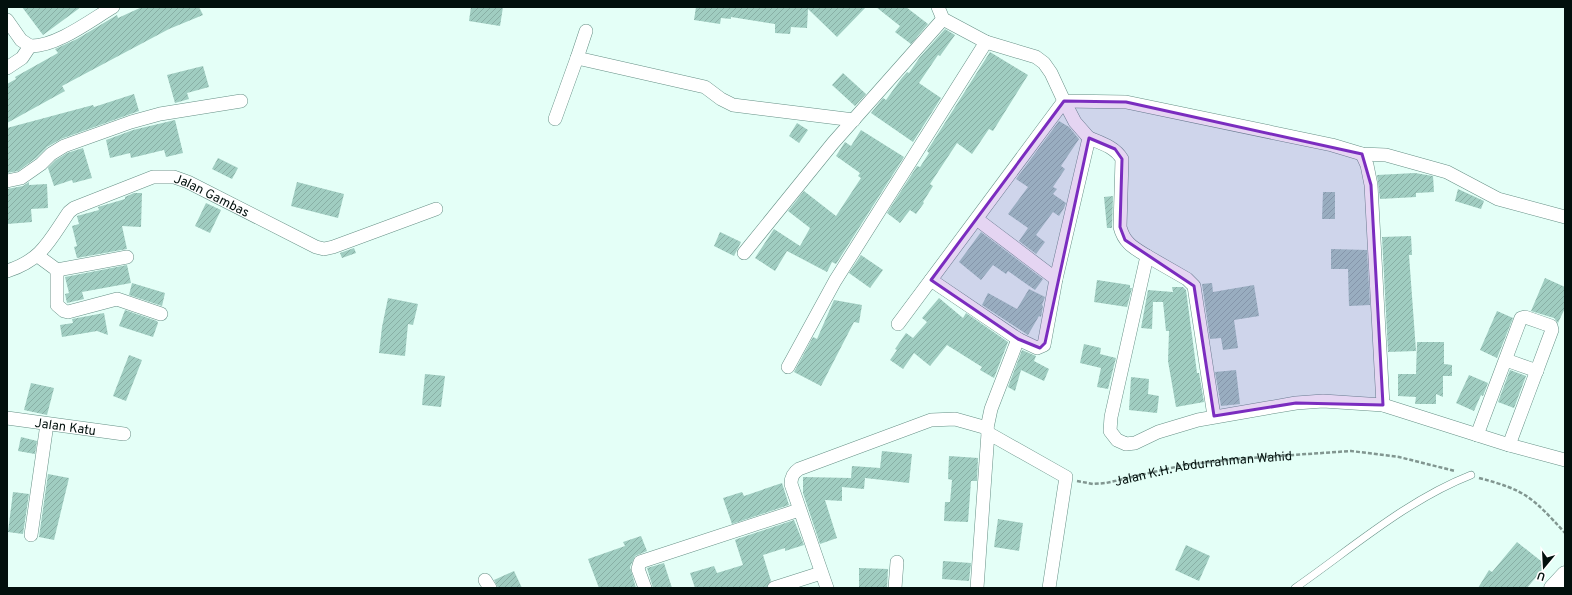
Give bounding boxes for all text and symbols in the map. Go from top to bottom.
street label: Jalan Gambas [171,172,251,222]
street label: Jalan Katu [34,416,97,440]
street label: Jalan K.H. Abdurrahman Wahid [1113,449,1293,491]
north arrow [1524,547,1564,587]
text: U [1535,568,1547,583]

